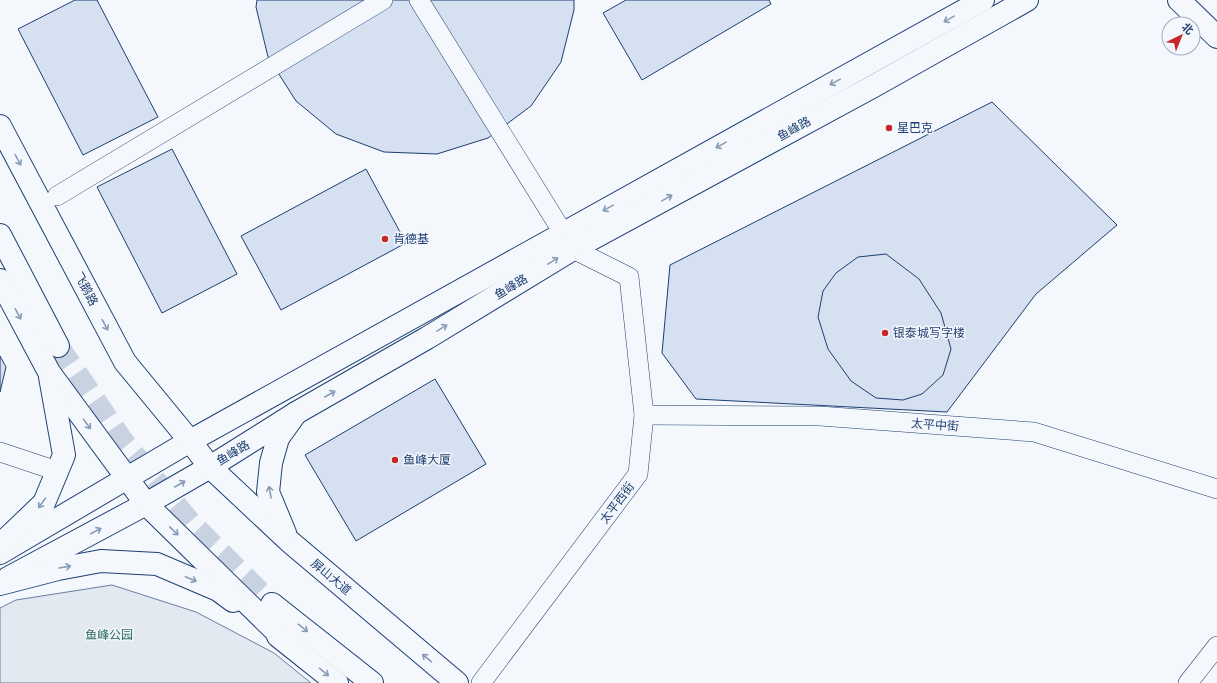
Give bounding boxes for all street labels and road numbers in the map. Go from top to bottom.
street label: 鱼峰路 [775,114,813,144]
street label: 飞鹅路 [71,270,101,308]
street label: 鱼峰路 [492,272,530,302]
street label: 太平中街 [911,416,959,434]
street label: 鱼峰路 [214,438,252,468]
street label: 太平西街 [597,480,637,526]
street label: 屏山大道 [308,556,354,598]

